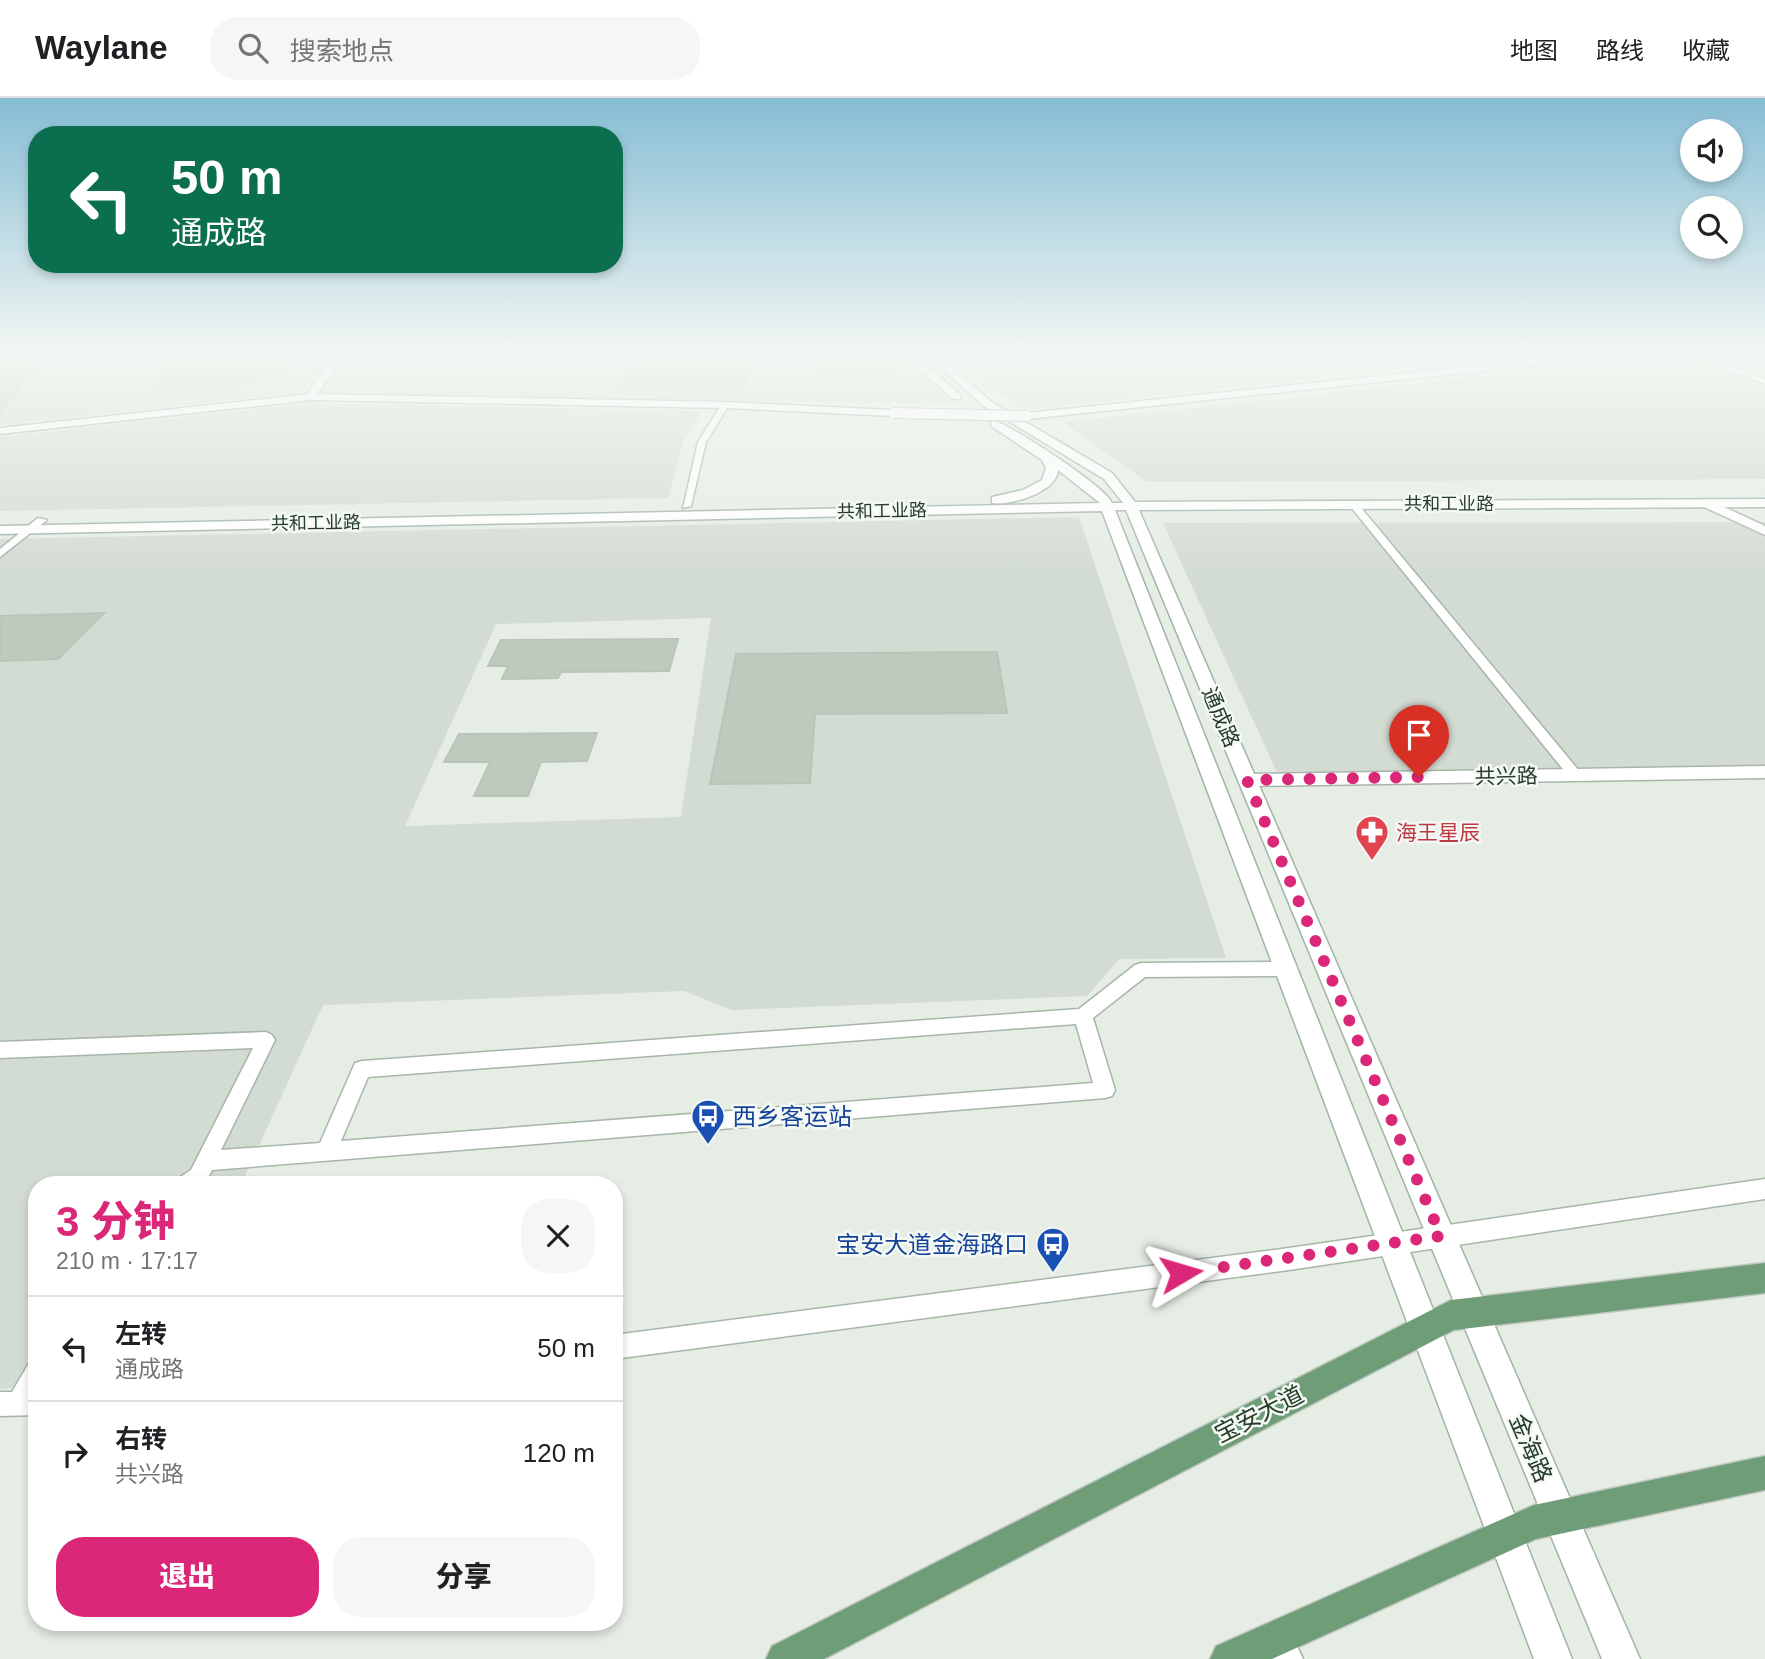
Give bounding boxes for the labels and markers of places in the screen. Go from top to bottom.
pin [1389,705,1449,777]
pharmacy icon: 海王星辰 [1353,813,1391,862]
place label: 海王星辰 [1396,821,1480,844]
bus stop icon: 西乡客运站 [689,1097,727,1146]
place label: 西乡客运站 [732,1103,852,1130]
bus stop icon: 宝安大道金海路口 [1034,1225,1072,1274]
place label: 宝安大道金海路口 [836,1231,1028,1258]

